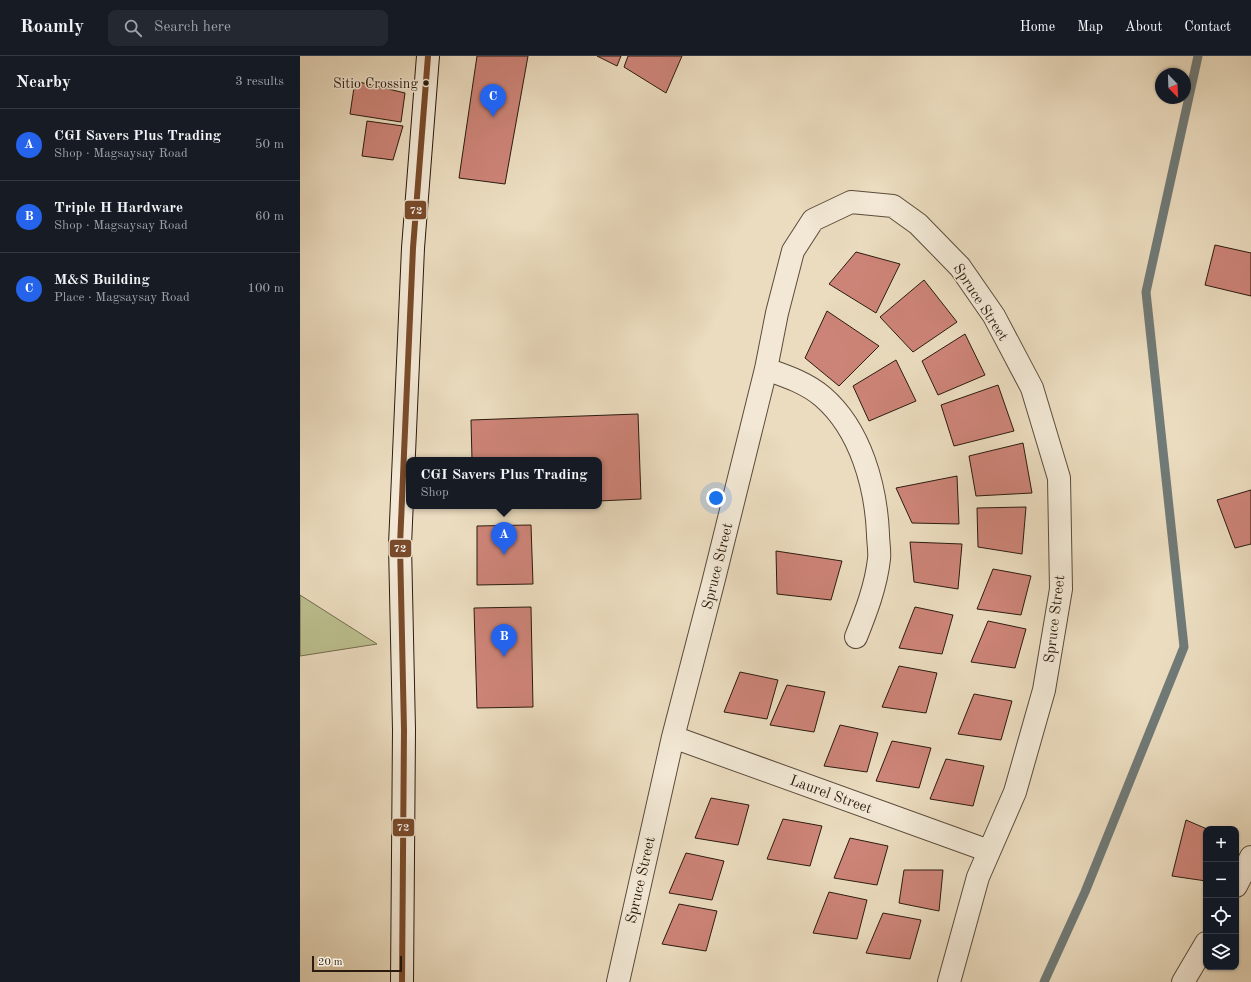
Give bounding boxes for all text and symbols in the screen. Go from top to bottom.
search box [108,10,388,46]
icon: search [122,17,144,39]
text: Roamly [20,18,84,37]
text: Search here [154,20,231,35]
text: Home [1020,20,1055,34]
text: Map [1077,20,1103,34]
text: About [1125,20,1162,34]
text: Contact [1184,20,1231,34]
north arrow [1155,68,1191,104]
text: Nearby [16,74,71,91]
text: 3 results [235,75,284,88]
place label: Sitio Crossing [333,77,418,91]
marker: Sitio Crossing [421,78,431,88]
pin: C [480,84,506,117]
text: CGI Savers Plus Trading [54,129,221,144]
text: A [24,138,34,151]
text: 50 m [255,138,284,151]
text: Shop · Magsaysay Road [54,147,188,160]
line badge: 72 [404,200,427,220]
text: Triple H Hardware [54,201,183,216]
text: 72 [410,206,422,217]
text: B [24,210,34,223]
text: 60 m [255,210,284,223]
text: Shop · Magsaysay Road [54,219,188,232]
street label: Spruce Street [949,262,1010,344]
text: M&S Building [54,273,150,288]
text: C [25,282,33,295]
text: 100 m [247,282,284,295]
text: Place · Magsaysay Road [54,291,190,304]
popup [406,457,602,509]
text: CGI Savers Plus Trading [420,468,588,483]
text: Shop [420,486,449,499]
your location [706,488,726,508]
pin: A [491,522,517,555]
street label: Spruce Street [700,522,736,611]
line badge: 72 [389,539,412,558]
text: 72 [394,544,406,555]
street label: Spruce Street [1043,574,1068,664]
pin: B [491,624,517,657]
street label: Laurel Street [787,774,874,817]
line badge: 72 [392,818,415,837]
text: 72 [397,823,409,834]
map controls [1203,826,1239,970]
button: + [1203,826,1239,862]
street label: Spruce Street [624,835,659,925]
button: − [1203,862,1239,898]
button: locate [1203,898,1239,934]
button: layers [1203,934,1239,970]
scale bar [312,954,402,973]
text: 20 m [318,957,343,968]

